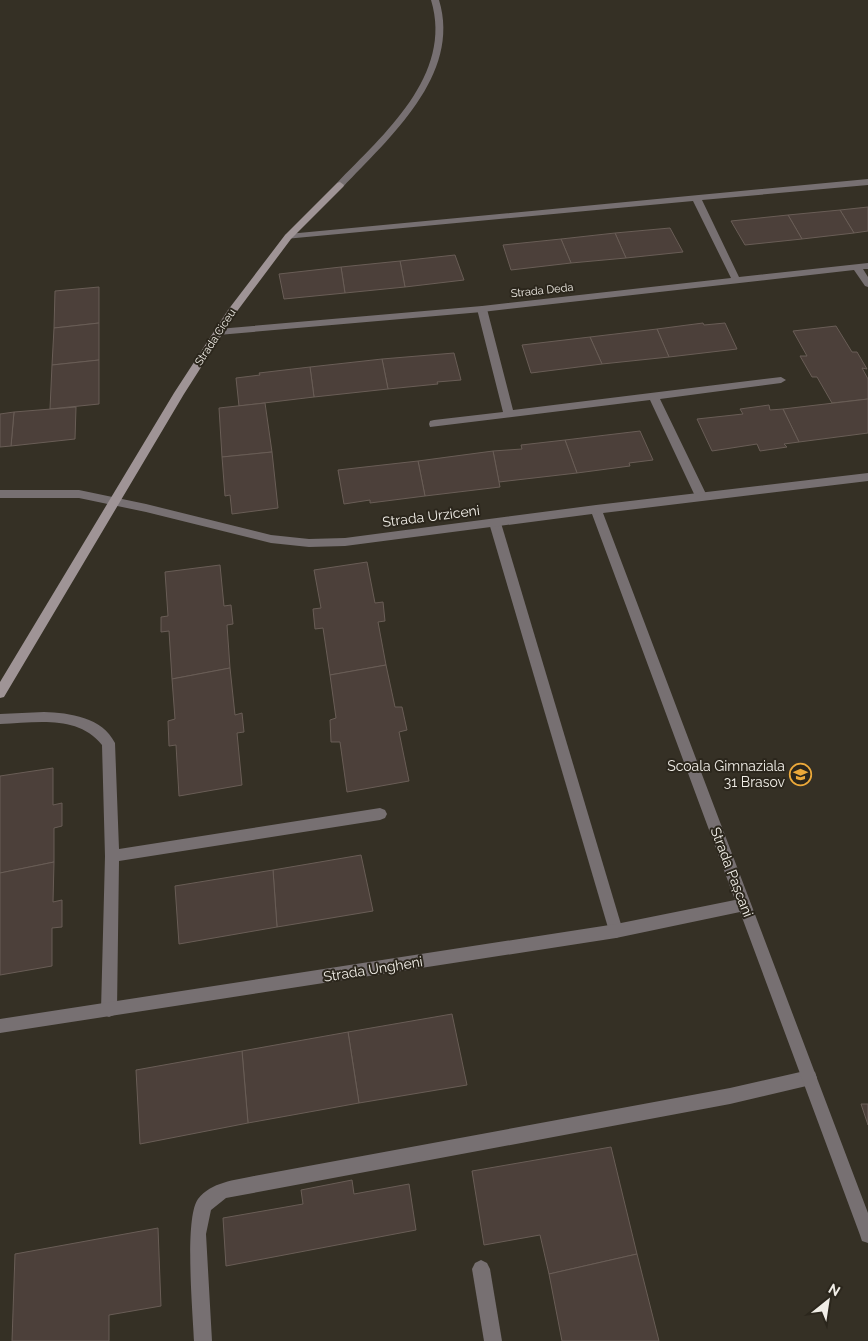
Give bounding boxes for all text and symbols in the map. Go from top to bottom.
street label: Strada Deda [510,281,574,300]
street label: Strada Ciceu [192,307,238,368]
street label: Strada Urziceni [381,502,481,530]
place label: Scoala Gimnaziala 31 Brasov [667,758,786,790]
school or university icon: Scoala Gimnaziala 31 Brasov [789,762,813,786]
street label: Strada Pașcani [708,825,756,919]
street label: Strada Ungheni [322,953,424,985]
north arrow [803,1276,853,1326]
text: N [826,1280,843,1299]

